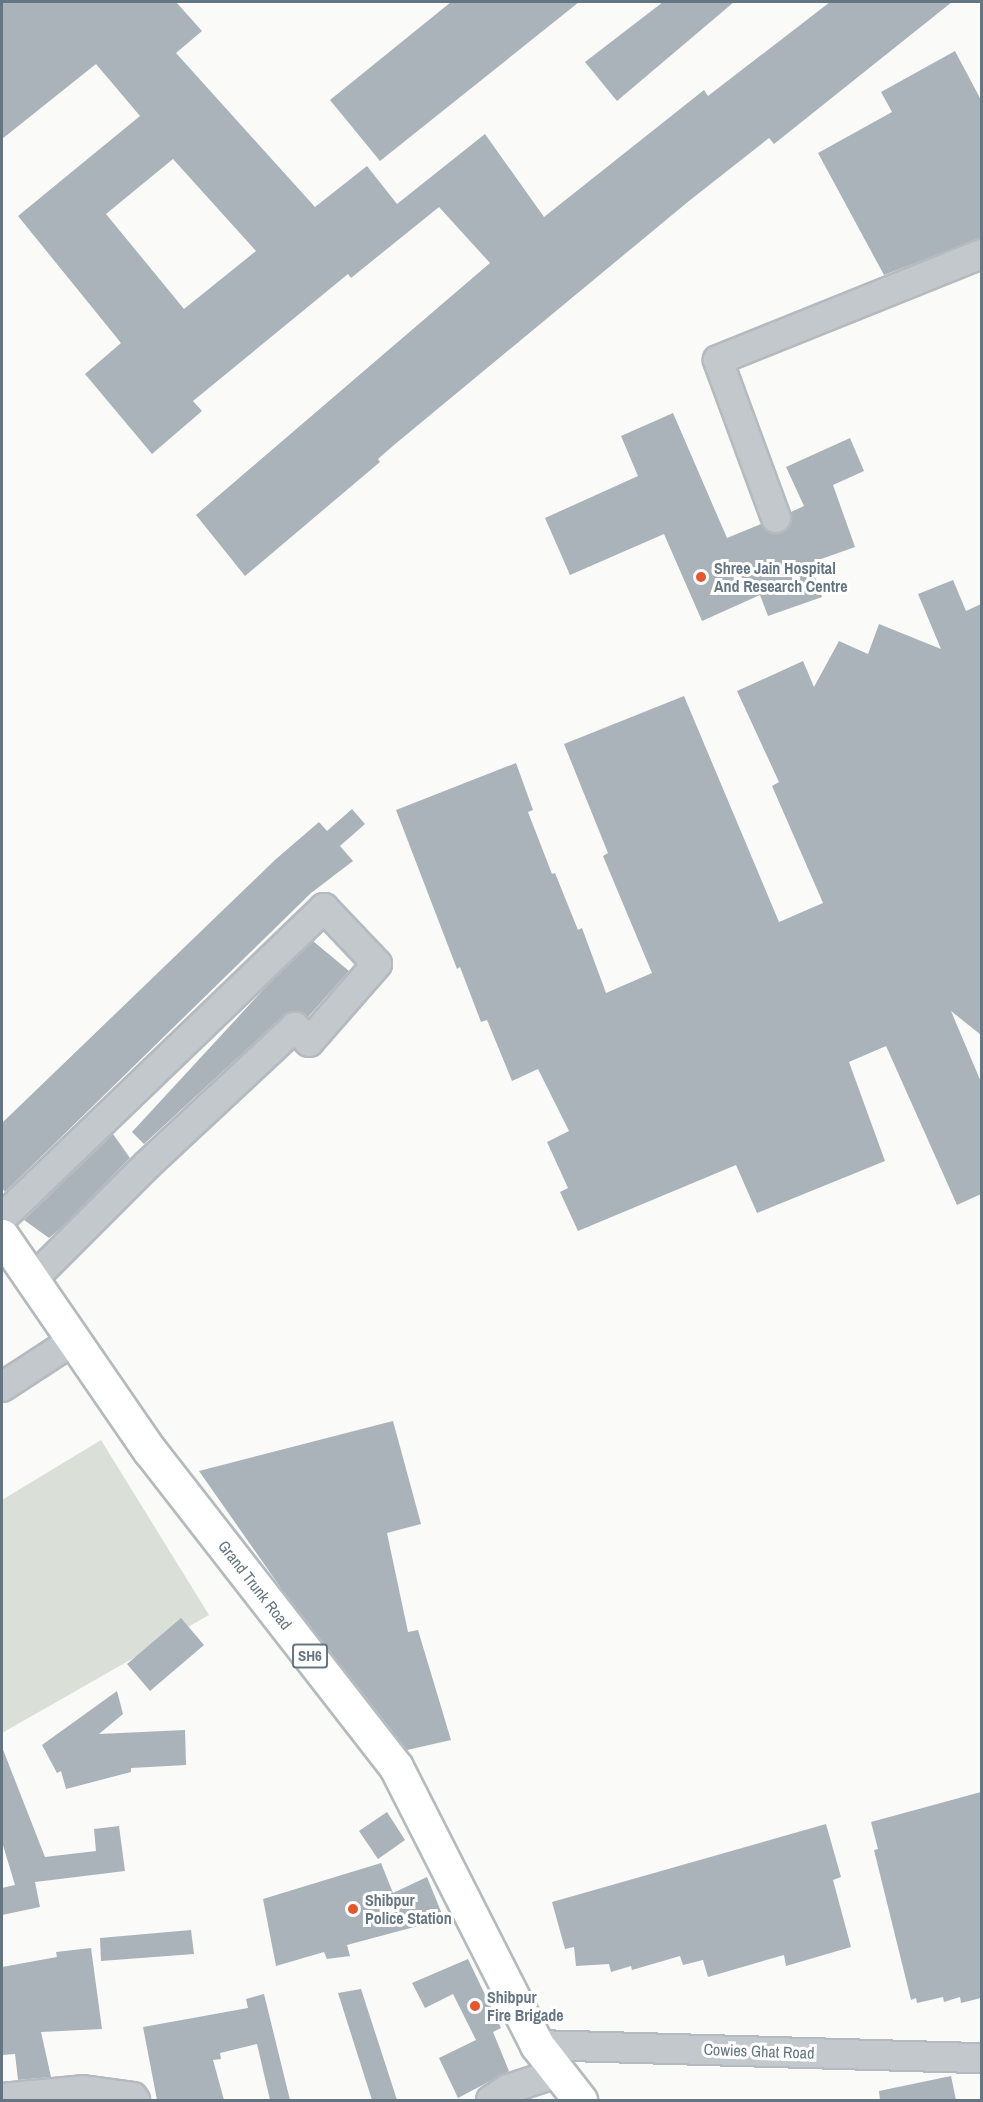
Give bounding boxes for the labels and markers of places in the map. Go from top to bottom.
place label: Shree Jain Hospital And Research Centre [714,558,847,596]
marker: Shree Jain Hospital And Research Centre [692,568,710,586]
place label: Shibpur Police Station [365,1890,452,1928]
marker: Shibpur Police Station [346,1902,360,1916]
place label: Shibpur Fire Brigade [487,1987,564,2025]
marker: Shibpur Fire Brigade [468,1999,482,2013]

